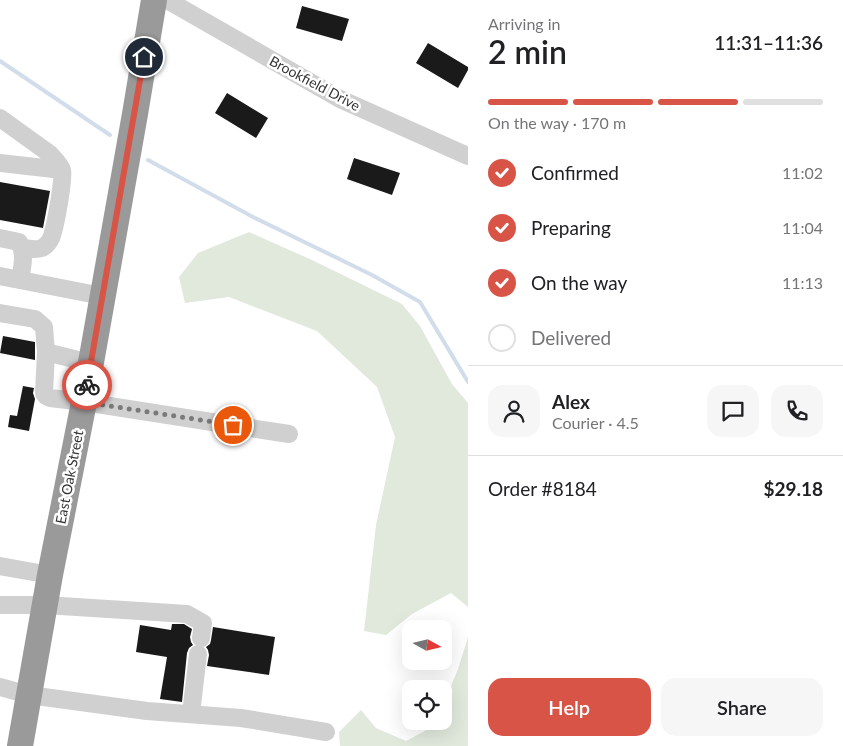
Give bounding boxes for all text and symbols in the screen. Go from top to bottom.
text: Arriving in [488,14,561,33]
text: 11:31–11:36 [714,31,823,54]
text: 2 min [488,32,567,71]
pin [123,36,165,78]
icon: home [130,43,158,71]
street label: Brookfield Drive [267,52,363,114]
text: On the way · 170 m [488,113,626,132]
icon: check [488,159,516,187]
text: Confirmed [531,161,619,184]
text: 11:02 [782,163,823,182]
icon: check [488,214,516,242]
text: Preparing [531,216,611,239]
text: 11:04 [782,218,823,237]
icon: check [488,269,516,297]
text: On the way [531,271,627,294]
text: 11:13 [782,273,823,292]
text: Delivered [531,326,611,349]
courier [62,360,112,410]
icon: bike [73,371,101,399]
button: person [488,385,540,437]
button: chat [707,385,759,437]
button: phone [771,385,823,437]
text: Alex [552,390,590,413]
pin [212,404,254,446]
icon: bag [219,411,247,439]
text: Courier · 4.5 [552,413,639,432]
street label: East Oak Street [52,429,86,525]
text: Order #8184 [488,477,597,500]
text: $29.18 [763,477,823,500]
north arrow [402,620,452,670]
map controls [402,620,452,730]
button: Help [488,678,651,736]
button: Share [661,678,823,736]
button: locate [402,680,452,730]

